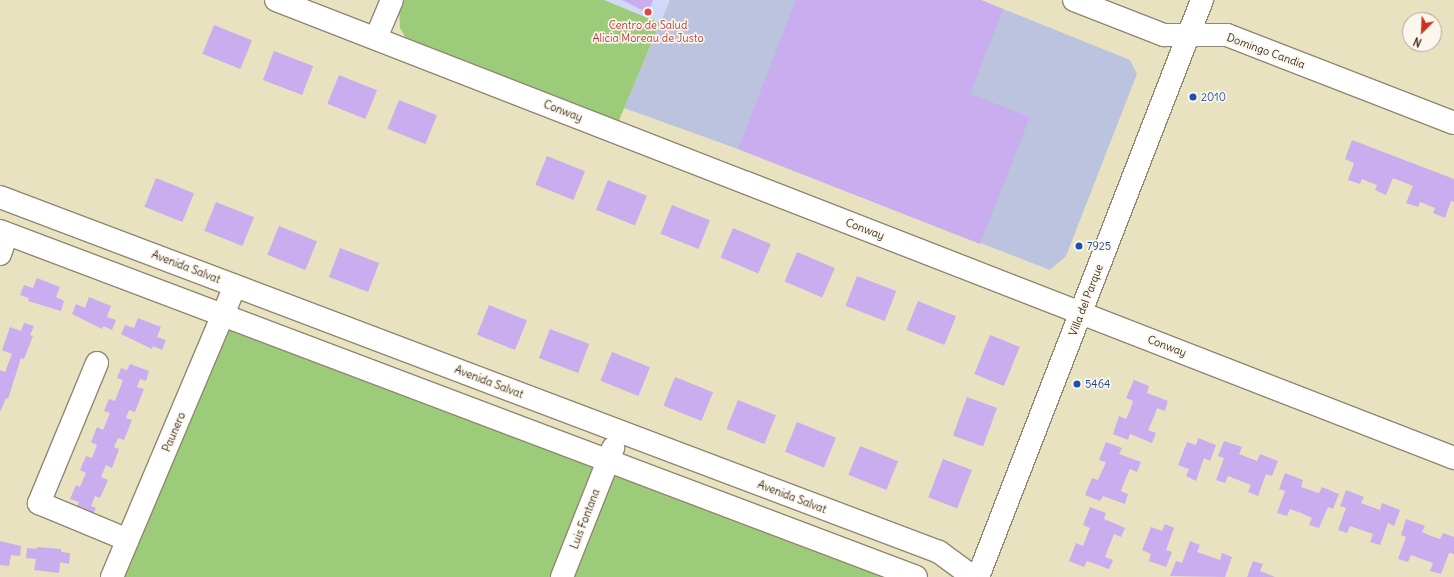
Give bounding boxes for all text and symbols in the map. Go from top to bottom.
marker: Centro de Salud Alicia Moreau de Justo [642,6,654,18]
north arrow [1402,12,1442,52]
place label: Centro de Salud Alicia Moreau de Justo [592,19,704,45]
street label: Domingo Candia [1225,31,1307,71]
text: N [1411,34,1424,50]
place label: 2010 [1201,90,1226,104]
marker: 2010 [1188,92,1198,102]
street label: Conway [542,98,584,124]
street label: Conway [844,216,886,242]
place label: 7925 [1087,239,1111,253]
marker: 7925 [1074,241,1084,251]
street label: Avenida Salvat [150,248,222,286]
street label: Villa del Parque [1066,262,1106,338]
street label: Conway [1146,333,1188,359]
street label: Avenida Salvat [453,363,525,401]
place label: 5464 [1085,377,1110,391]
marker: 5464 [1072,379,1082,389]
street label: Paunero [160,410,188,454]
street label: Avenida Salvat [756,478,828,516]
street label: Luis Fontana [568,487,602,551]

